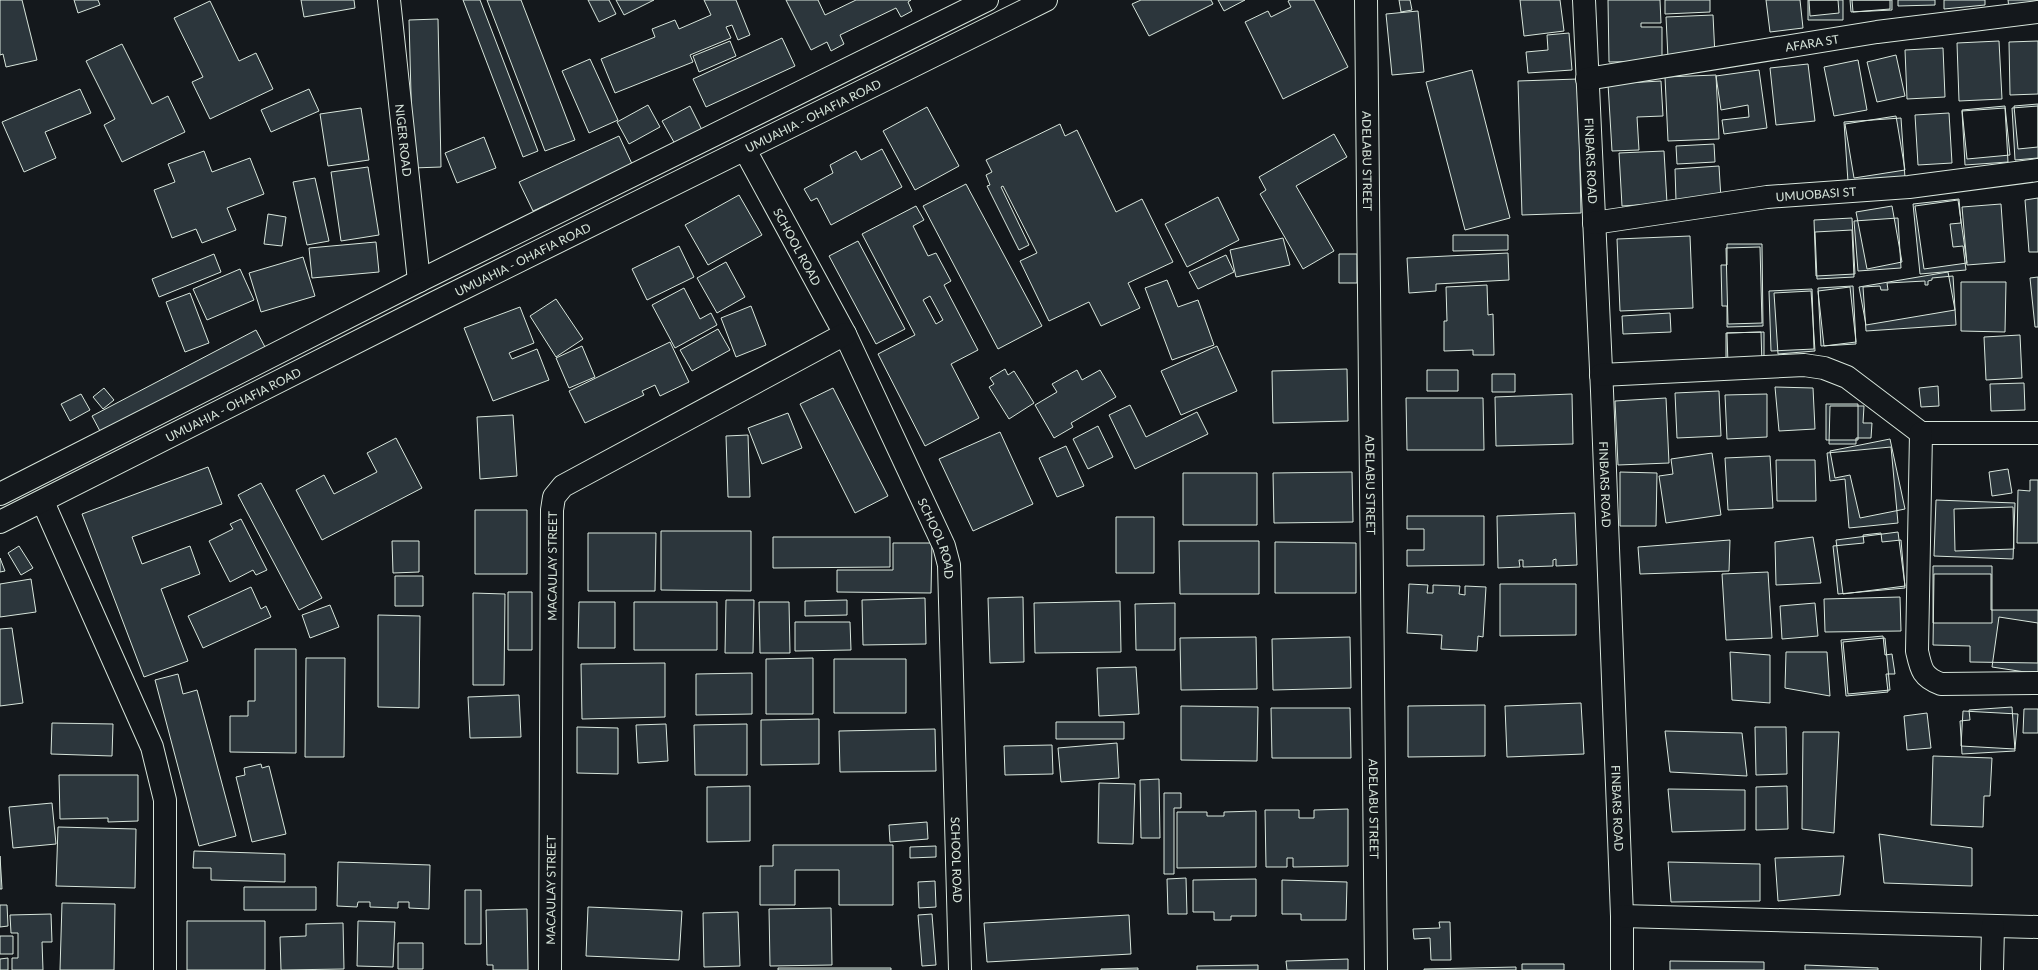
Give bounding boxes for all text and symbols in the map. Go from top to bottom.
street label: AFARA ST [1784,31,1840,54]
street label: UMUAHIA - OHAFIA ROAD [743,75,883,155]
street label: NIGER ROAD [393,103,415,177]
street label: ADELABU STREET [1360,111,1376,211]
street label: FINBARS ROAD [1582,117,1601,204]
street label: UMUOBASI ST [1775,183,1857,204]
street label: SCHOOL ROAD [770,205,825,288]
street label: UMUAHIA - OHAFIA ROAD [452,219,593,299]
street label: UMUAHIA - OHAFIA ROAD [163,364,303,445]
street label: ADELABU STREET [1363,435,1379,535]
street label: FINBARS ROAD [1596,441,1615,528]
street label: SCHOOL ROAD [915,495,957,579]
street label: MACAULAY STREET [544,511,559,621]
street label: ADELABU STREET [1366,759,1382,859]
street label: FINBARS ROAD [1609,765,1627,852]
street label: SCHOOL ROAD [948,817,966,903]
street label: MACAULAY STREET [543,835,558,945]

